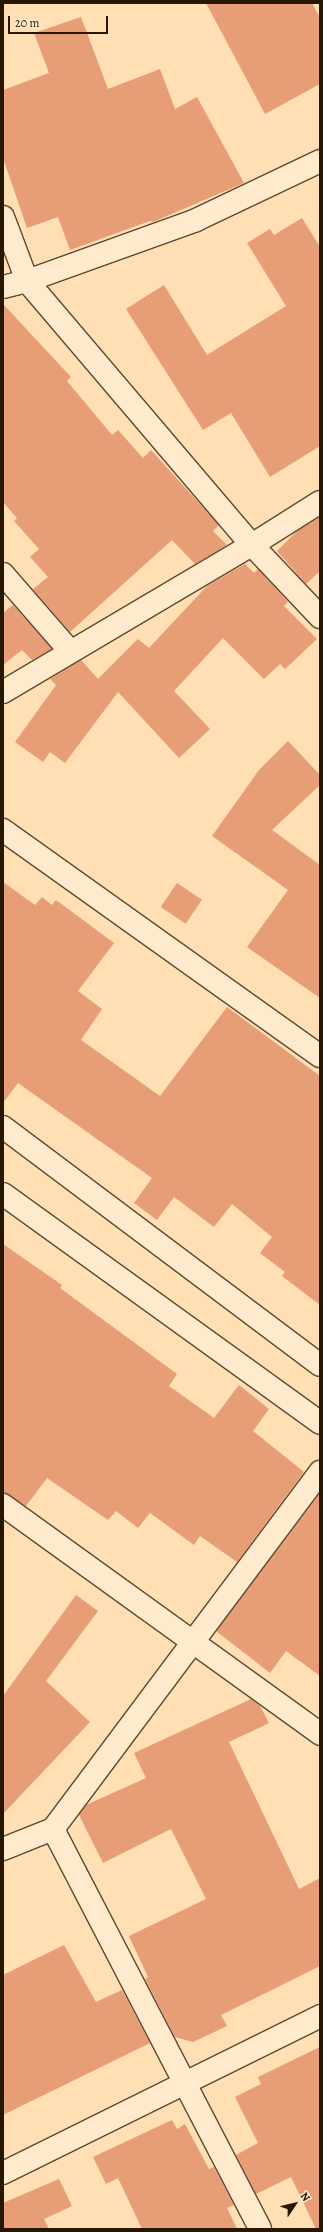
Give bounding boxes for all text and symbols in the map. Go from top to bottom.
scale bar [10,8,110,34]
text: 20 m [15,15,39,31]
north arrow [275,2184,315,2224]
text: N [297,2189,314,2204]

